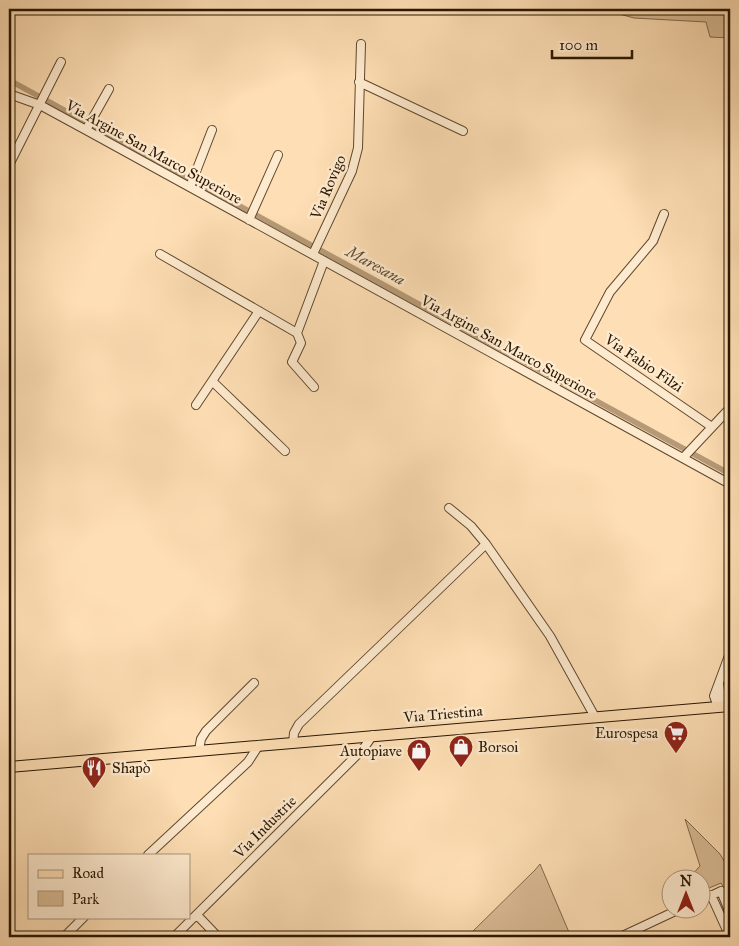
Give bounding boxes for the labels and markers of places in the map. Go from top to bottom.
supermarket icon: Eurospesa [663,720,689,754]
place label: Eurospesa [595,724,659,742]
shop icon: Borsoi [448,734,474,768]
shop icon: Autopiave [406,738,432,772]
place label: Borsoi [478,738,518,756]
place label: Autopiave [339,742,402,760]
restaurant icon: Shapò [81,755,107,789]
place label: Shapò [112,759,151,777]

